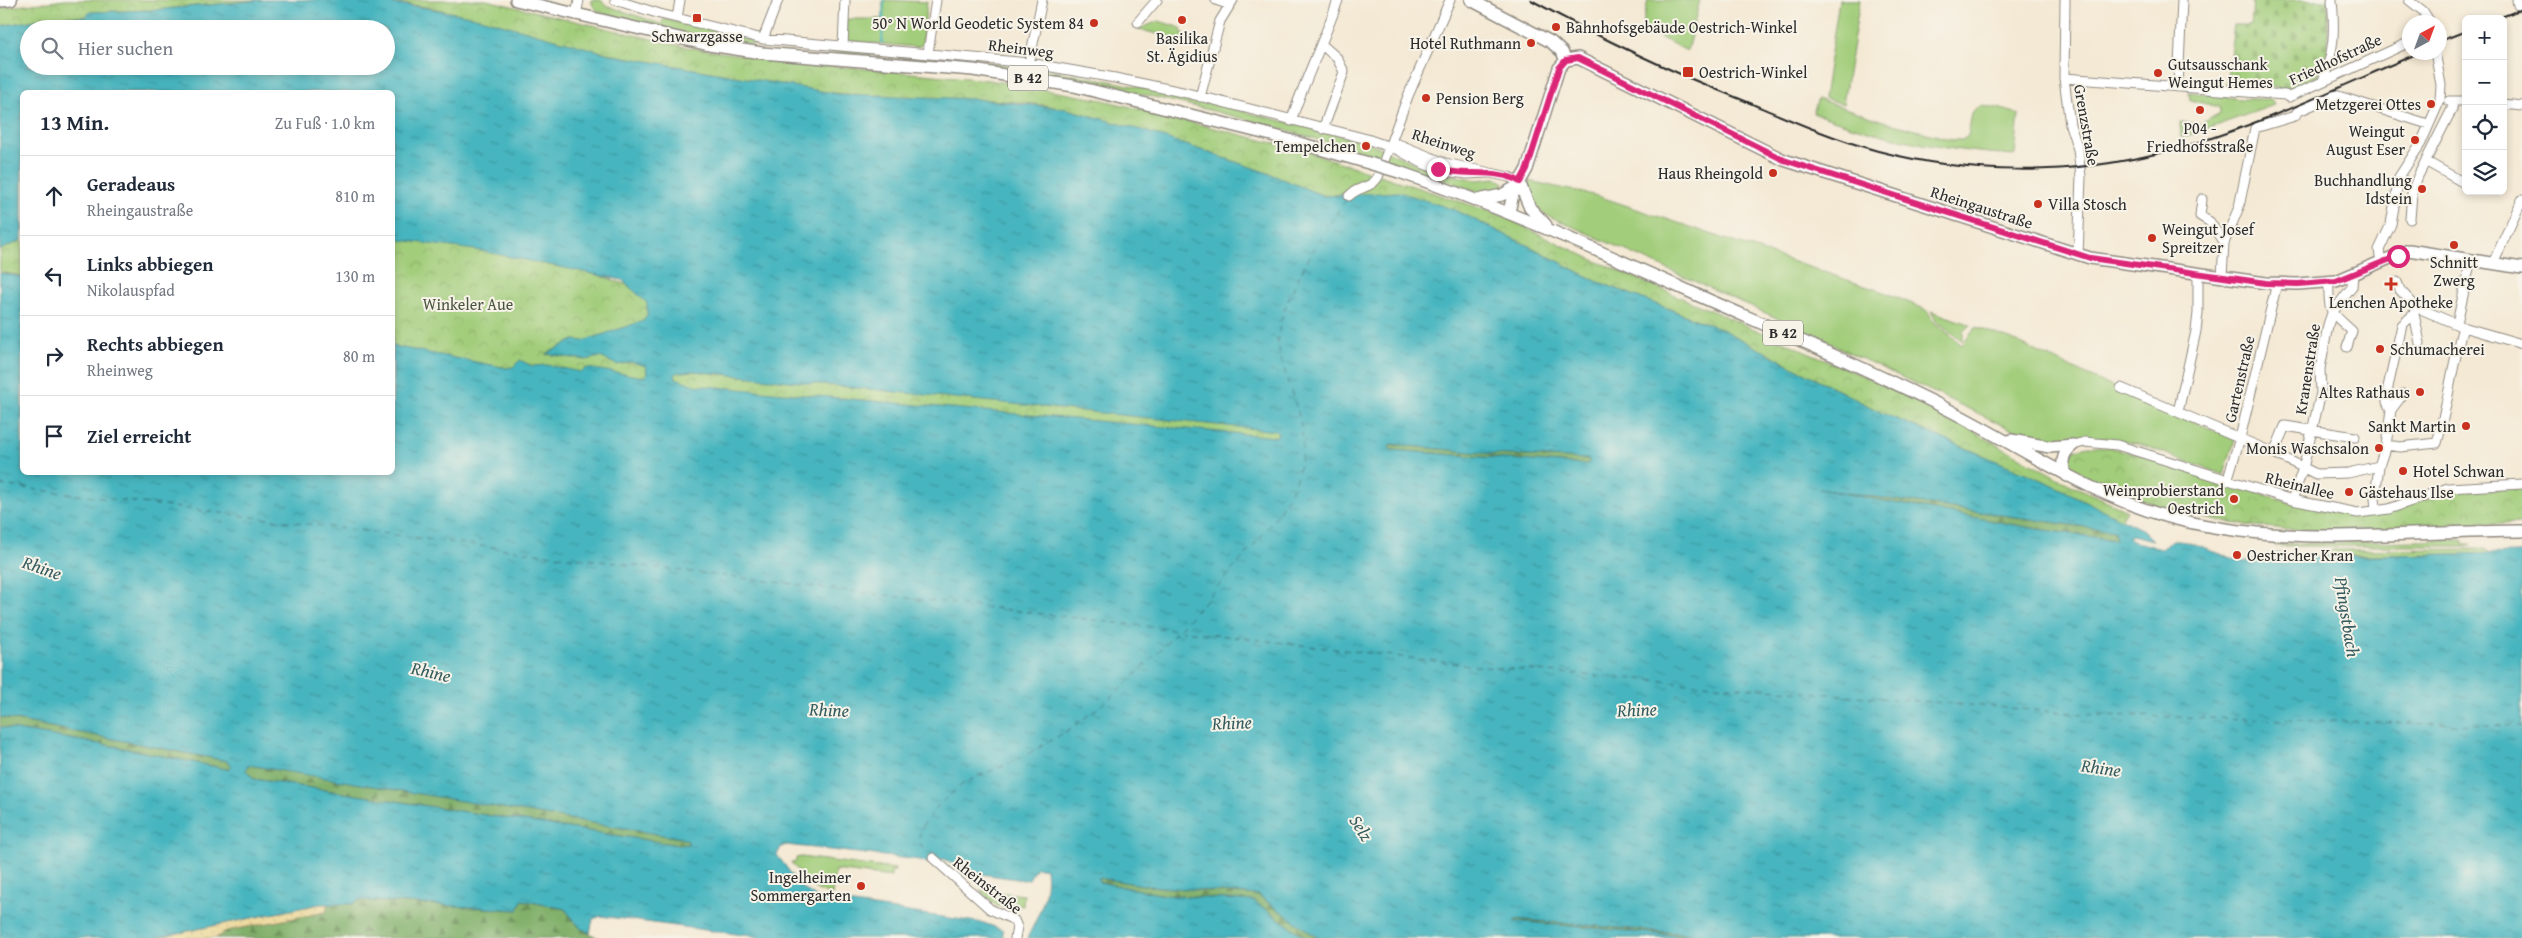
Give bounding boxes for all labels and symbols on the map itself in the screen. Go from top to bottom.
place label: 50° N World Geodetic System 84 [872,11,1084,35]
marker: Schwarzgasse [691,12,703,24]
marker: Basilika St. Ägidius [1176,14,1188,26]
place label: Bahnhofsgebäude Oestrich-Winkel [1566,15,1798,39]
north arrow [2402,15,2447,60]
marker: 50° N World Geodetic System 84 [1088,17,1100,29]
marker: Bahnhofsgebäude Oestrich-Winkel [1550,21,1562,33]
place label: Schwarzgasse [651,24,743,48]
place label: Basilika St. Ägidius [1146,26,1218,68]
street label: Friedhofstraße [2285,27,2385,91]
place label: Hotel Ruthmann [1410,31,1521,55]
street label: Rheinweg [987,32,1055,64]
marker: Hotel Ruthmann [1525,37,1537,49]
place label: Gutsausschank Weingut Hemes [2168,52,2273,94]
place label: Oestrich-Winkel [1699,60,1808,84]
marker: Oestrich-Winkel [1681,65,1695,79]
road number: B 42 [1008,66,1048,90]
marker: Gutsausschank Weingut Hemes [2152,67,2164,79]
street label: Grenzstraße [2068,82,2106,168]
place label: Pension Berg [1436,86,1524,110]
marker: Pension Berg [1420,92,1432,104]
place label: Metzgerei Ottes [2316,92,2421,116]
marker: Metzgerei Ottes [2425,98,2437,110]
marker: P04 - Friedhofsstraße [2194,104,2206,116]
place label: P04 - Friedhofsstraße [2147,116,2253,158]
place label: Weingut August Eser [2326,119,2405,161]
street label: Rheinweg [1409,121,1479,165]
place label: Tempelchen [1274,134,1356,158]
marker: Weingut August Eser [2409,134,2421,146]
marker: Tempelchen [1360,140,1372,152]
route end [1427,158,1450,181]
place label: Haus Rheingold [1658,161,1763,185]
marker: Haus Rheingold [1767,167,1779,179]
place label: Buchhandlung Idstein [2314,168,2412,210]
street label: Rheingaustraße [1928,179,2036,235]
marker: Buchhandlung Idstein [2416,183,2428,195]
place label: Villa Stosch [2048,192,2127,216]
marker: Villa Stosch [2032,198,2044,210]
place label: Weingut Josef Spreitzer [2162,217,2256,259]
marker: Weingut Josef Spreitzer [2146,232,2158,244]
marker: Schnitt Zwerg [2448,239,2460,251]
route start [2387,245,2410,268]
place label: Schnitt Zwerg [2430,250,2479,292]
marker: Lenchen Apotheke [2385,278,2397,290]
place label: Lenchen Apotheke [2329,290,2453,314]
park label: Winkeler Aue [423,292,513,316]
road number: B 42 [1763,320,1803,346]
street label: Kranenstraße [2288,322,2326,416]
street label: Gartenstraße [2217,333,2261,425]
place label: Schumacherei [2390,337,2485,361]
marker: Schumacherei [2374,343,2386,355]
place label: Altes Rathaus [2319,380,2410,404]
marker: Altes Rathaus [2414,386,2426,398]
place label: Sankt Martin [2368,414,2456,438]
marker: Sankt Martin [2460,420,2472,432]
place label: Monis Waschsalon [2246,436,2369,460]
marker: Monis Waschsalon [2373,442,2385,454]
place label: Hotel Schwan [2413,459,2504,483]
street label: Rheinallee [2263,465,2337,505]
marker: Hotel Schwan [2397,465,2409,477]
place label: Weinprobierstand Oestrich [2103,478,2224,520]
place label: Gästehaus Ilse [2359,480,2454,504]
marker: Gästehaus Ilse [2343,486,2355,498]
marker: Weinprobierstand Oestrich [2228,493,2240,505]
place label: Oestricher Kran [2247,543,2353,567]
water label: Rhine [18,548,65,587]
marker: Oestricher Kran [2231,549,2243,561]
water label: Pfingstbach [2328,574,2367,659]
water label: Rhine [408,654,453,689]
water label: Rhine [808,695,849,724]
water label: Rhine [1616,695,1657,724]
water label: Rhine [1211,708,1252,737]
water label: Rhine [2079,751,2123,784]
water label: Selz [1343,809,1380,846]
street label: Rheinstraße [948,850,1028,920]
place label: Ingelheimer Sommergarten [751,865,851,907]
marker: Ingelheimer Sommergarten [855,880,867,892]

